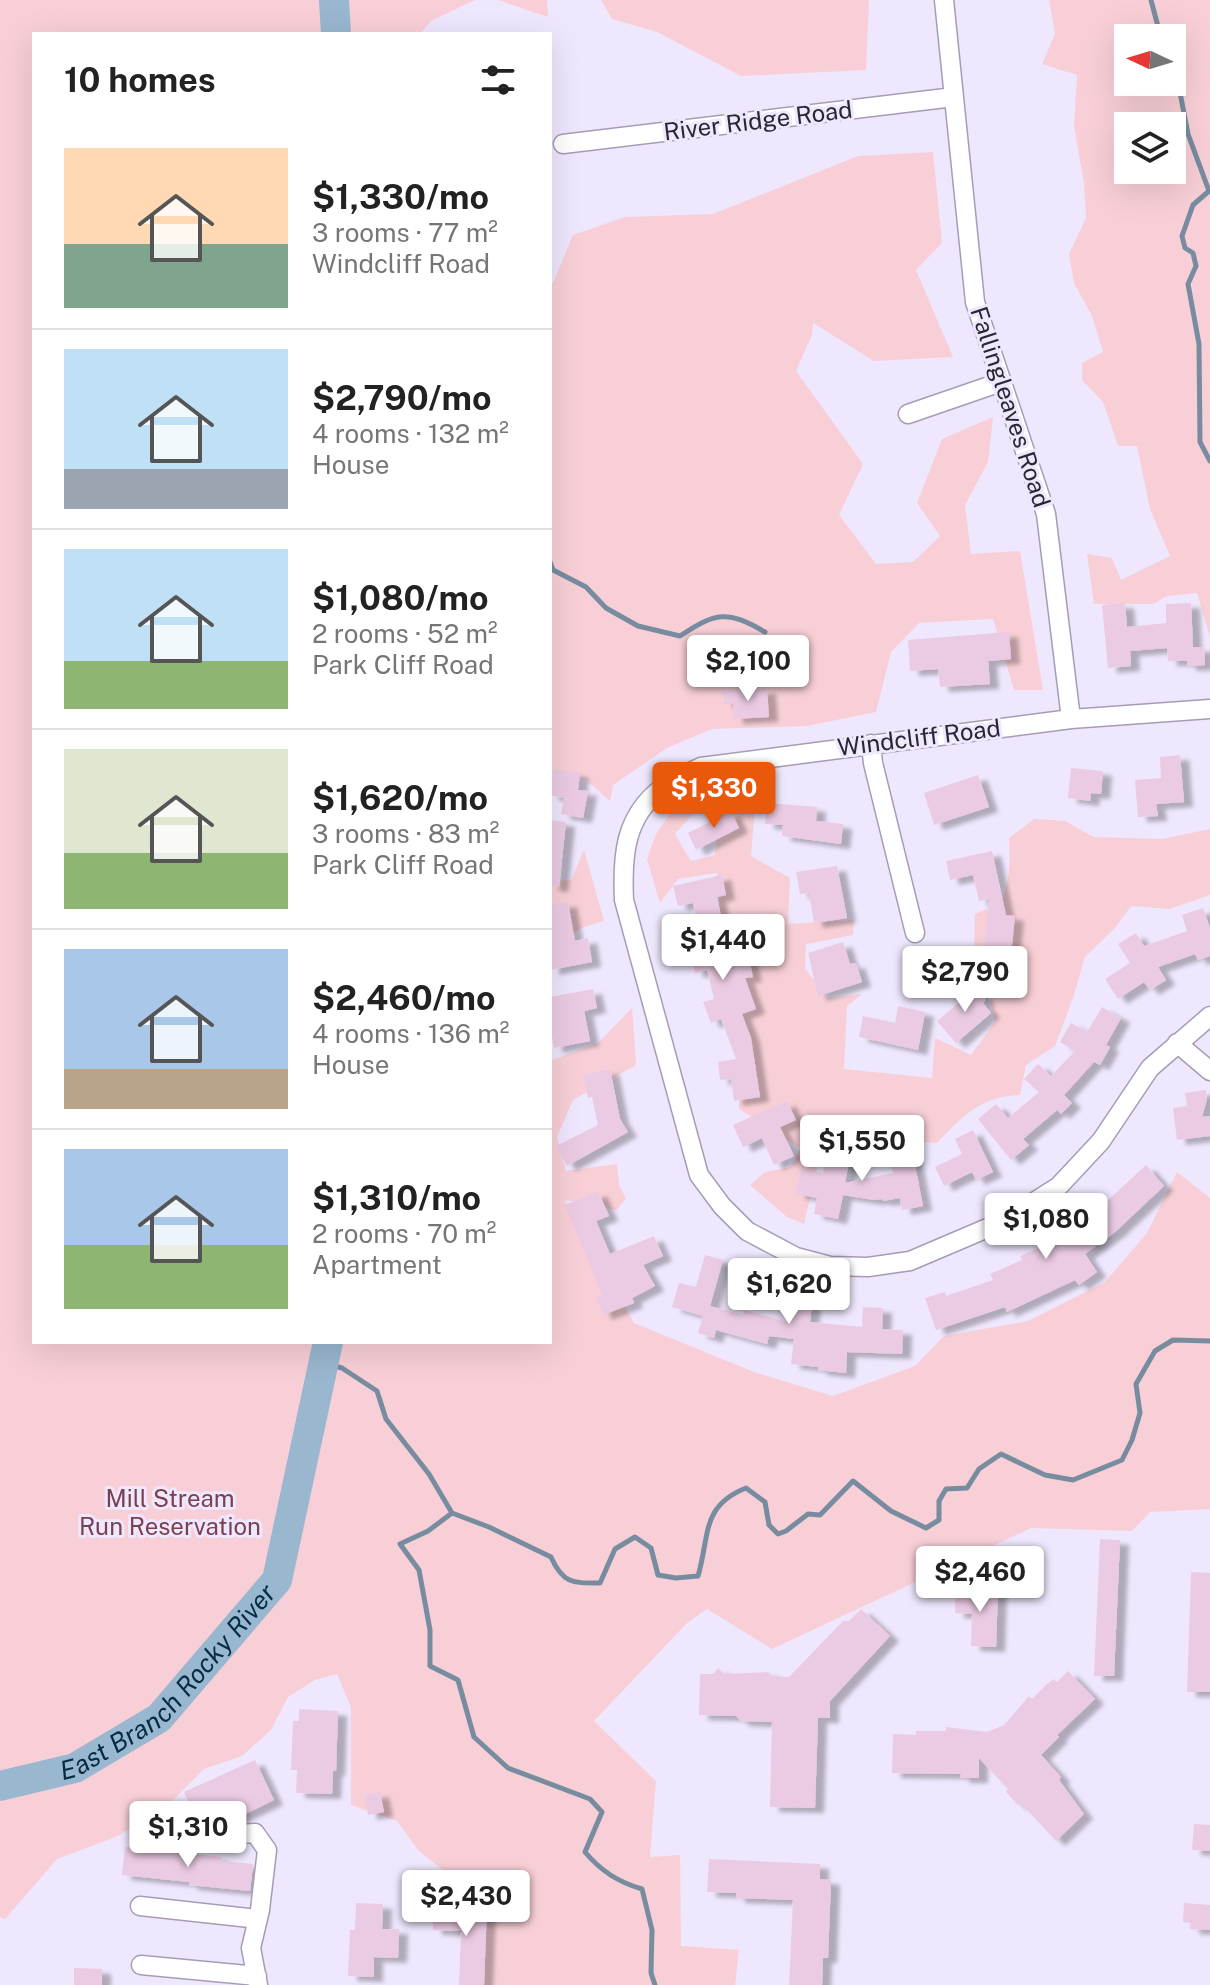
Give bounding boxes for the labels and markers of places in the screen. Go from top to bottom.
pin: $2,100 [683,635,813,703]
pin: $1,330 [649,762,779,830]
pin: $1,440 [658,914,788,982]
pin: $2,790 [900,946,1030,1014]
pin: $1,550 [797,1115,927,1183]
pin: $1,080 [981,1193,1111,1261]
pin: $1,620 [724,1258,854,1326]
pin: $2,460 [915,1546,1045,1614]
pin: $1,310 [123,1801,253,1869]
pin: $2,430 [401,1870,531,1938]

